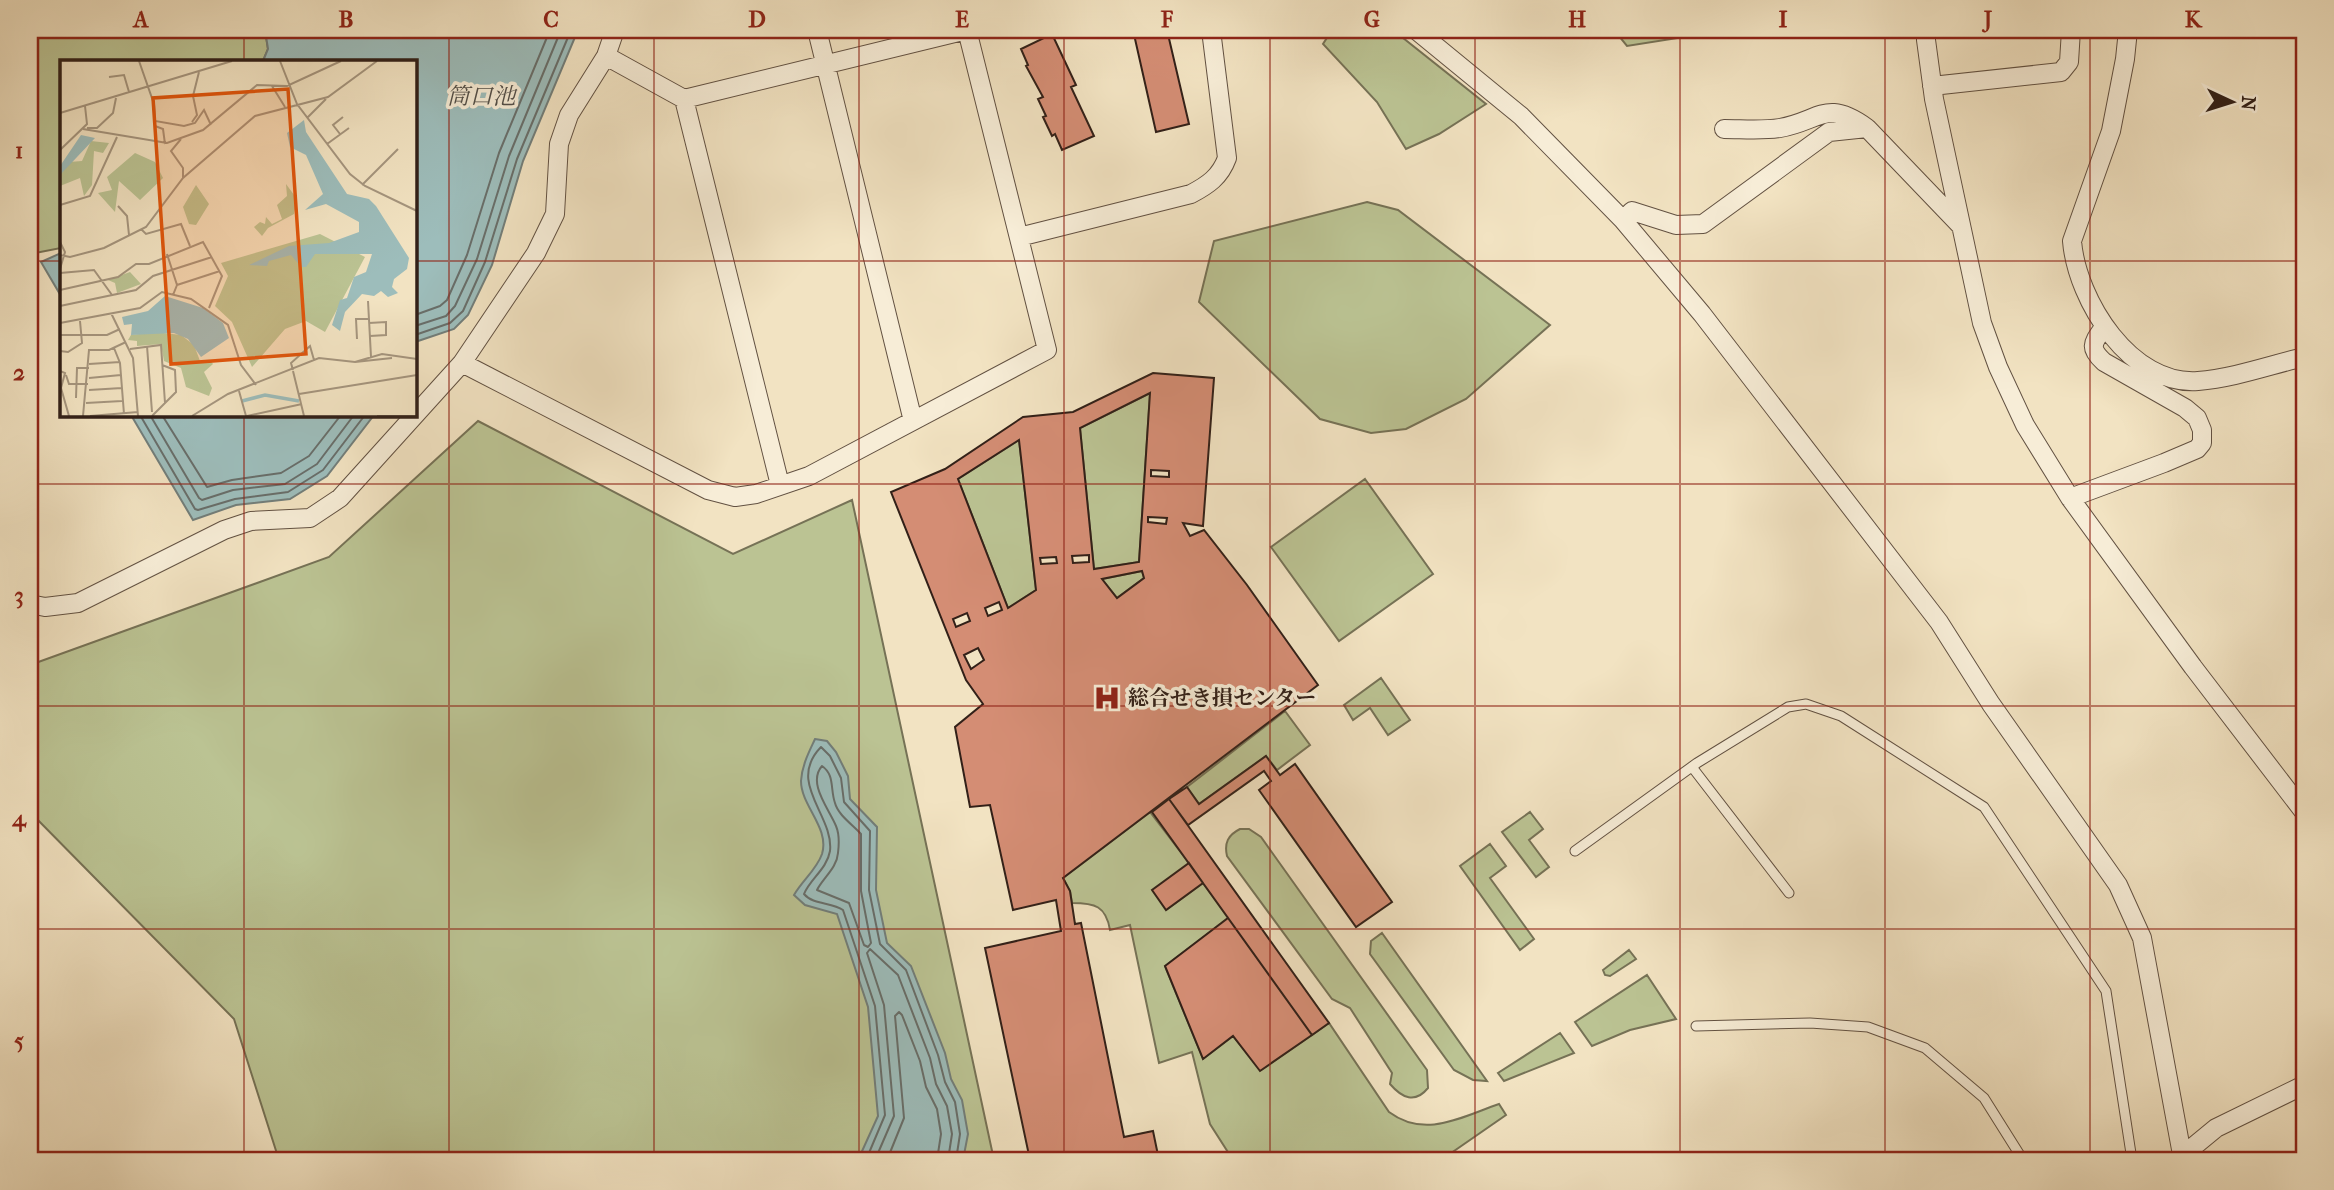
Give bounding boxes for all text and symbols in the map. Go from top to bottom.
text: A [132,6,150,33]
text: B [339,6,354,33]
text: C [543,6,559,33]
text: D [748,6,766,33]
text: E [955,6,969,33]
text: F [1160,6,1174,33]
text: G [1364,6,1380,33]
text: H [1568,6,1586,33]
text: I [1779,6,1788,33]
text: J [1982,6,1993,33]
text: K [2185,6,2204,33]
inset map [60,60,416,416]
north arrow [2198,66,2268,136]
water label: 筒口池 [447,83,519,110]
text: N [2236,95,2259,112]
text: 1 [15,137,23,164]
text: 2 [13,359,25,386]
text: 3 [14,582,24,609]
hospital icon: 総合せき損センター [1092,683,1122,713]
place label: 総合せき損センター [1128,686,1316,710]
text: 4 [11,805,27,832]
text: 5 [14,1027,24,1054]

